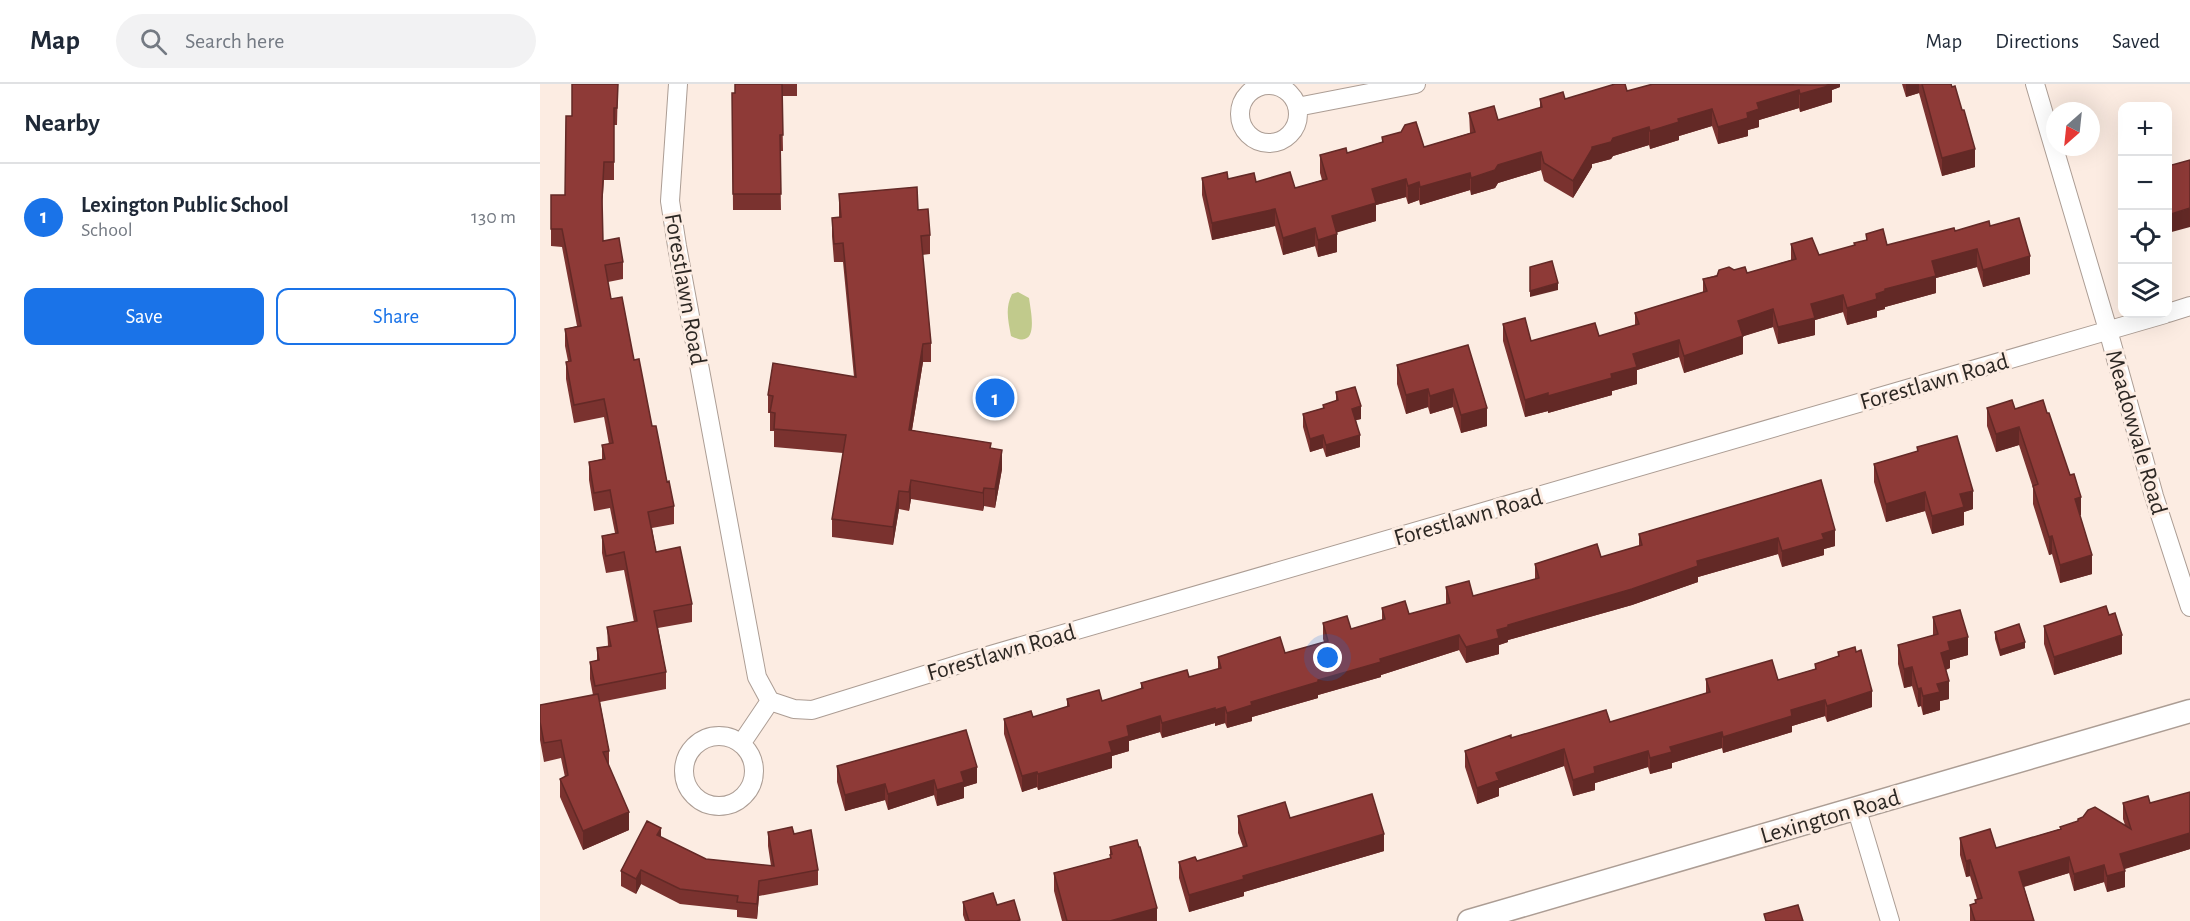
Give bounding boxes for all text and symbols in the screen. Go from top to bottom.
search box [116,14,536,68]
icon: search [137,25,170,58]
text: Map [30,27,80,55]
text: Search here [185,30,284,52]
text: Map [1926,31,1962,52]
text: Directions [1995,31,2079,52]
text: Saved [2112,31,2160,52]
north arrow [2046,102,2100,156]
map controls [2118,102,2172,318]
button: + [2118,102,2172,156]
text: Nearby [24,110,100,136]
button: − [2118,156,2172,210]
text: Lexington Public School [81,194,289,216]
text: 1 [40,207,47,227]
text: 130 m [471,207,516,227]
button: locate [2118,210,2172,264]
street label: Forestlawn Road [660,212,710,367]
text: School [81,220,133,240]
button: layers [2118,264,2172,318]
button: Save [24,288,264,345]
button: Share [276,288,516,345]
street label: Meadowvale Road [2101,347,2171,517]
street label: Forestlawn Road [1857,349,2011,415]
pin: 1 [976,376,1014,420]
street label: Forestlawn Road [1391,485,1545,551]
street label: Forestlawn Road [924,620,1078,686]
your location [1313,643,1342,672]
street label: Lexington Road [1758,786,1903,848]

